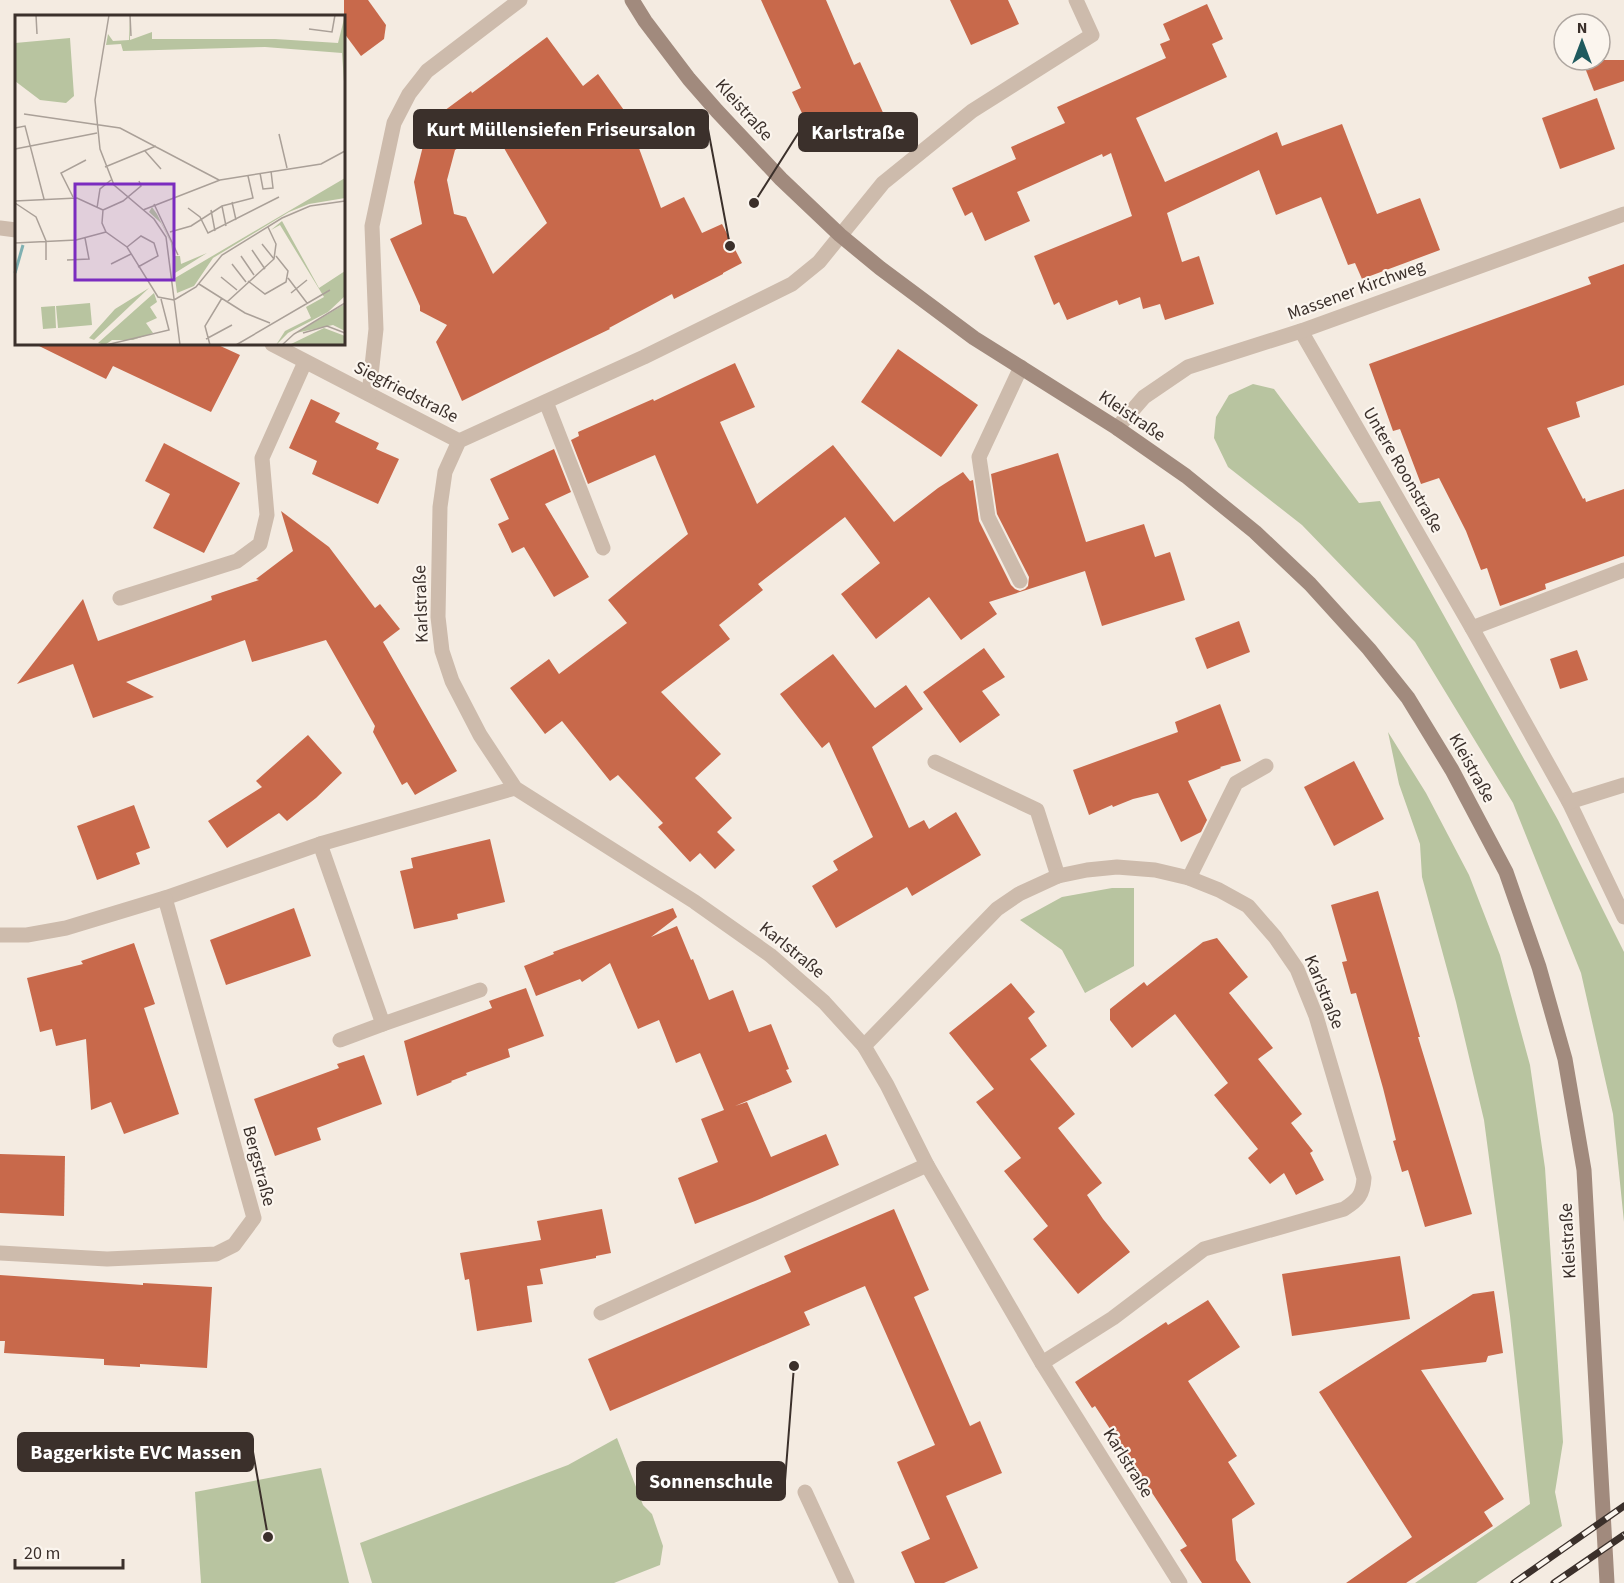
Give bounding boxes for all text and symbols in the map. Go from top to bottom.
north arrow [1552,12,1612,72]
inset map [15,15,345,345]
text: N [1577,17,1587,39]
street label: Kleistraße [709,73,779,147]
callout: Kurt Müllensiefen Friseursalon [414,110,708,148]
callout: Karlstraße [799,113,917,151]
text: Kurt Müllensiefen Friseursalon [426,116,696,144]
text: Karlstraße [811,119,905,147]
street label: Massener Kirchweg [1284,254,1428,326]
street label: Siegfriedstraße [349,355,463,429]
street label: Kleistraße [1094,384,1170,448]
street label: Untere Roonstraße [1357,402,1449,538]
street label: Karlstraße [407,565,435,643]
street label: Kleistraße [1443,729,1501,807]
street label: Karlstraße [754,916,830,984]
street label: Karlstraße [1298,951,1350,1033]
street label: Bergstraße [236,1123,282,1209]
street label: Kleistraße [1554,1202,1582,1280]
street label: Karlstraße [1097,1423,1159,1503]
callout: Baggerkiste EVC Massen [18,1433,253,1471]
text: Baggerkiste EVC Massen [30,1439,242,1467]
callout: Sonnenschule [637,1462,785,1500]
text: Sonnenschule [649,1468,773,1496]
scale bar [15,1532,123,1570]
text: 20 m [24,1541,60,1566]

